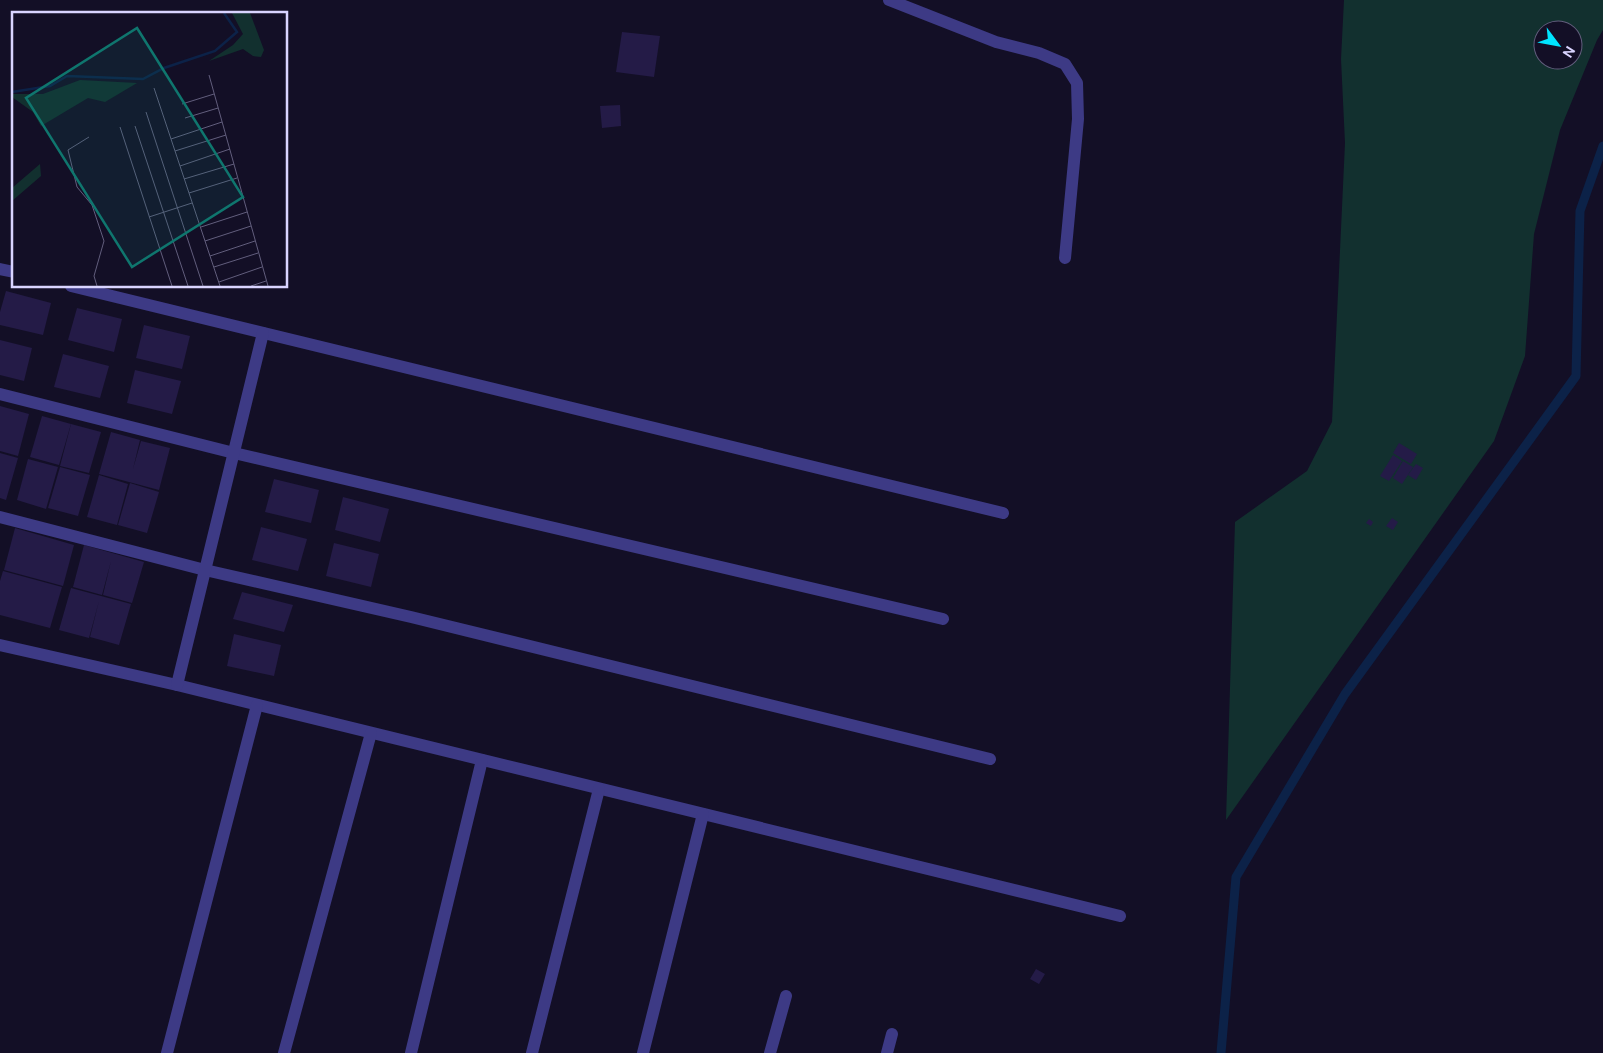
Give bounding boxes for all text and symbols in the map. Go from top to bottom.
inset map [12,12,288,288]
north arrow [1533,20,1583,70]
text: N [1559,43,1579,61]

